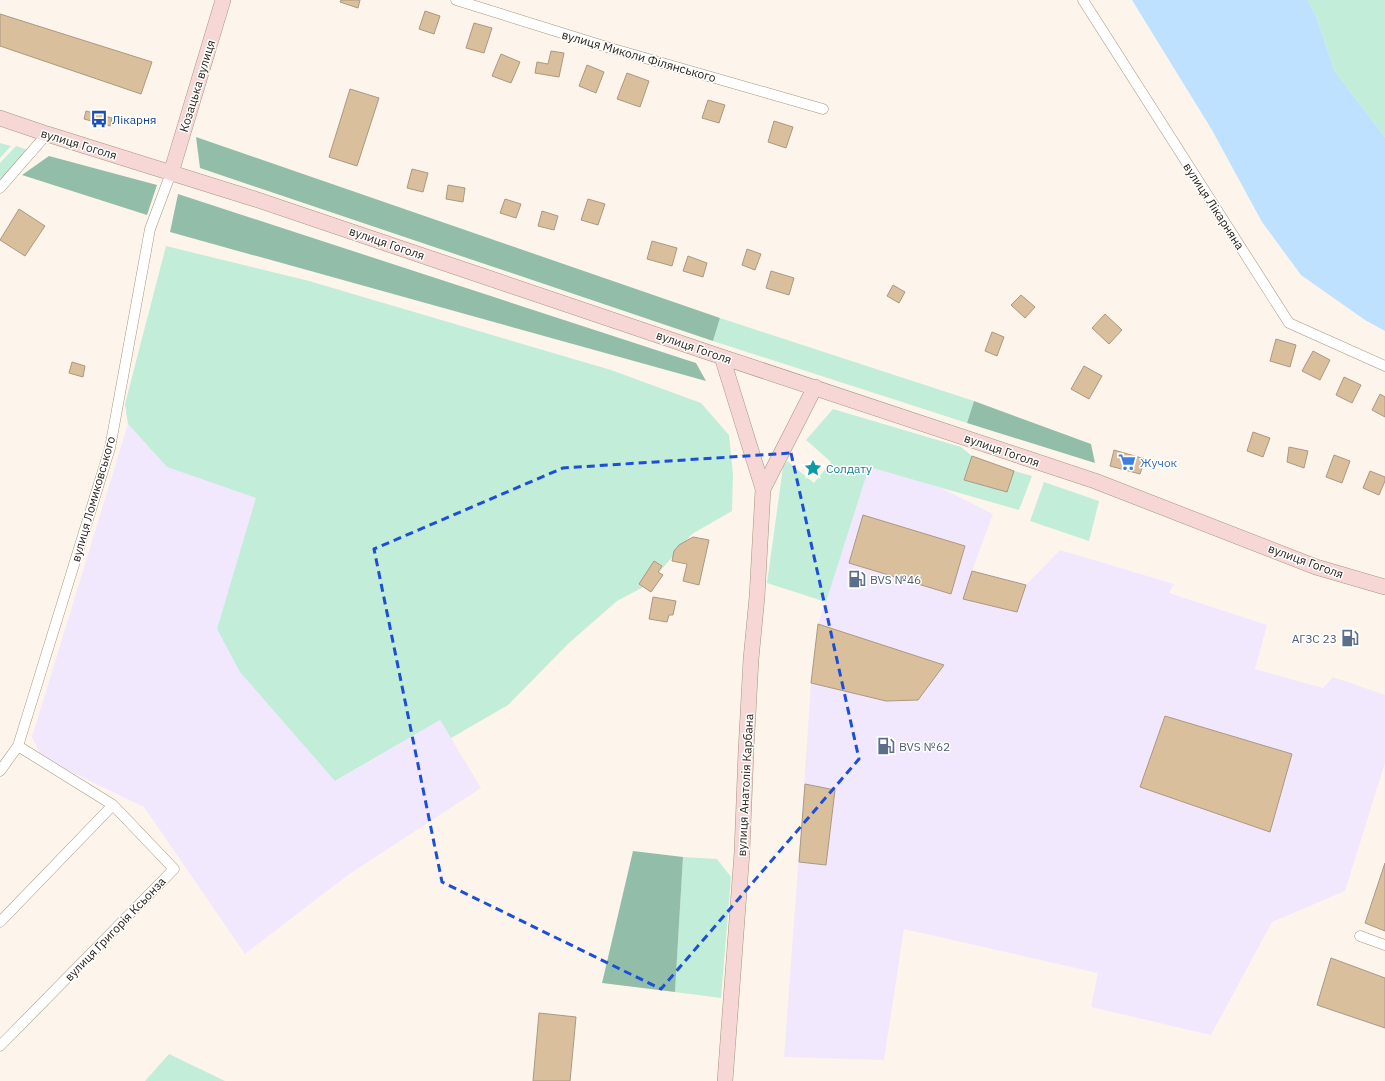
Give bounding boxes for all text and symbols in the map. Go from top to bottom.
street label: вулиця Миколи Філянського [560,27,718,85]
street label: Козацька вулиця [176,38,218,134]
bus stop icon: Лікарня [89,109,109,129]
place label: Лікарня [112,112,157,127]
street label: вулиця Гоголя [39,125,119,163]
street label: вулиця Лікарняна [1180,160,1248,253]
street label: вулиця Гоголя [347,223,427,263]
street label: вулиця Гоголя [654,327,734,367]
street label: вулиця Гоголя [962,430,1042,470]
street label: вулиця Ломиковського [68,434,118,564]
supermarket icon: Жучок [1117,452,1137,472]
place label: Жучок [1140,455,1178,470]
place icon: Солдату [803,458,823,478]
place label: Солдату [826,461,872,476]
street label: вулиця Гоголя [1266,540,1346,582]
fuel station icon: BVS №46 [847,569,867,589]
place label: BVS №46 [870,572,921,587]
fuel station icon: АГЗС 23 [1340,628,1360,648]
place label: АГЗС 23 [1292,631,1337,646]
street label: вулиця Анатолія Карбана [734,713,756,857]
fuel station icon: BVS №62 [876,736,896,756]
place label: BVS №62 [899,739,950,754]
street label: вулиця Григорія Ксьонза [61,873,169,984]

